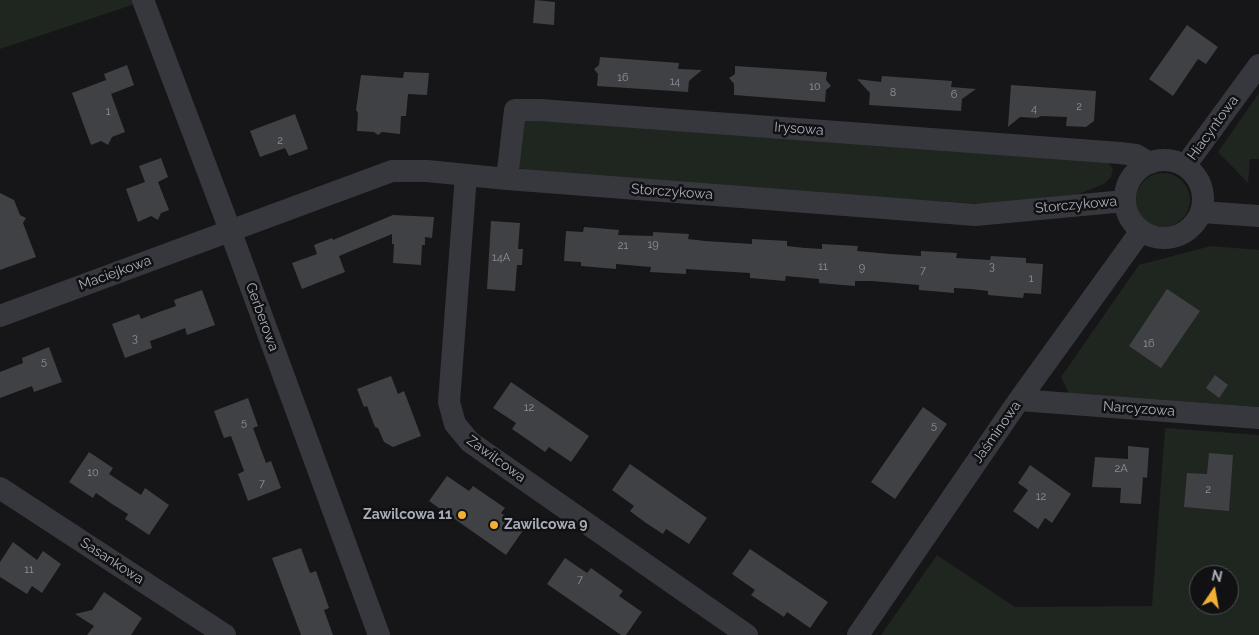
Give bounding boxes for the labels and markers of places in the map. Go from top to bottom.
place label: Zawilcowa 11 [363,507,452,523]
marker: Zawilcowa 11 [456,509,468,521]
place label: Zawilcowa 9 [504,517,588,533]
marker: Zawilcowa 9 [488,519,500,531]

